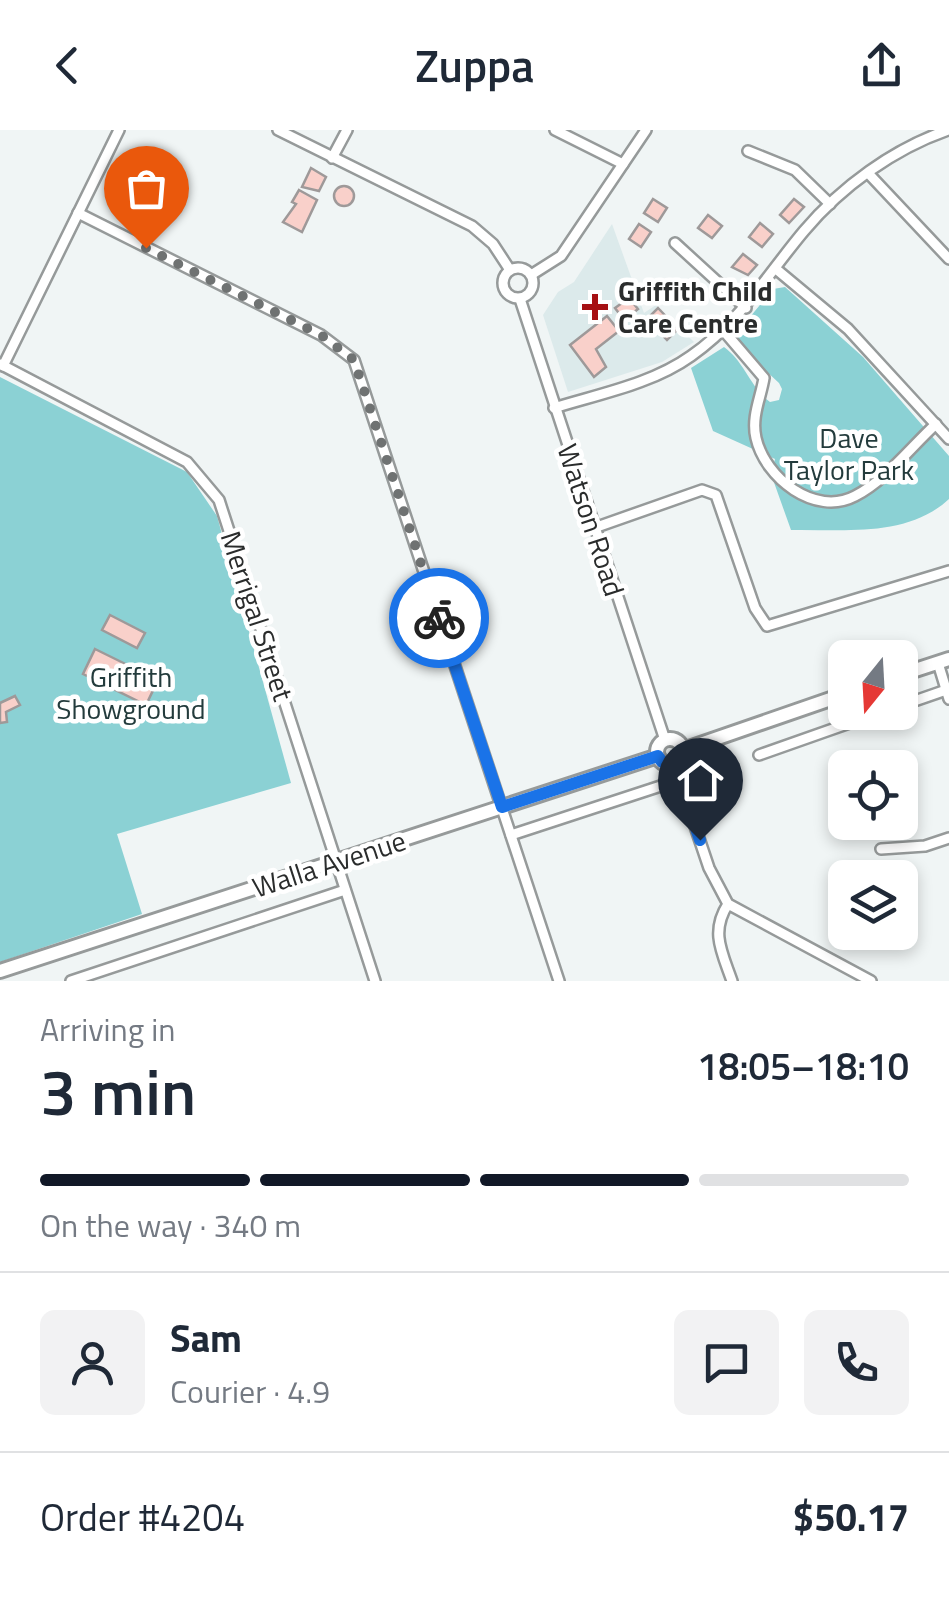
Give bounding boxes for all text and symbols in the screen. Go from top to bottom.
text: Zuppa [415,31,534,99]
icon: back [40,38,95,93]
icon: share [854,38,909,93]
pin [104,146,189,249]
icon: bag [119,161,174,216]
place label: Griffith Child Care Centre [618,269,773,344]
marker: Griffith Child Care Centre [582,294,608,320]
park label: Dave Taylor Park [784,416,914,491]
street label: Watson Road [547,438,636,602]
street label: Merrigal Street [210,525,305,706]
courier [389,568,489,668]
icon: bike [412,591,467,646]
north arrow [828,640,918,730]
map controls [828,640,918,950]
park label: Griffith Showground [56,655,206,730]
pin [658,738,743,841]
button: locate [828,750,918,840]
icon: home [673,753,728,808]
street label: Walla Avenue [247,818,411,909]
button: layers [828,860,918,950]
text: Arriving in [40,1005,176,1053]
text: 18:05–18:10 [697,1037,909,1095]
text: 3 min [40,1041,196,1140]
text: On the way · 340 m [40,1201,301,1249]
text: Sam [170,1309,242,1367]
button: person [40,1310,145,1415]
button: chat [674,1310,779,1415]
button: phone [804,1310,909,1415]
text: Courier · 4.9 [170,1367,330,1415]
text: Order #4204 [40,1488,245,1546]
text: $50.17 [793,1488,909,1546]

